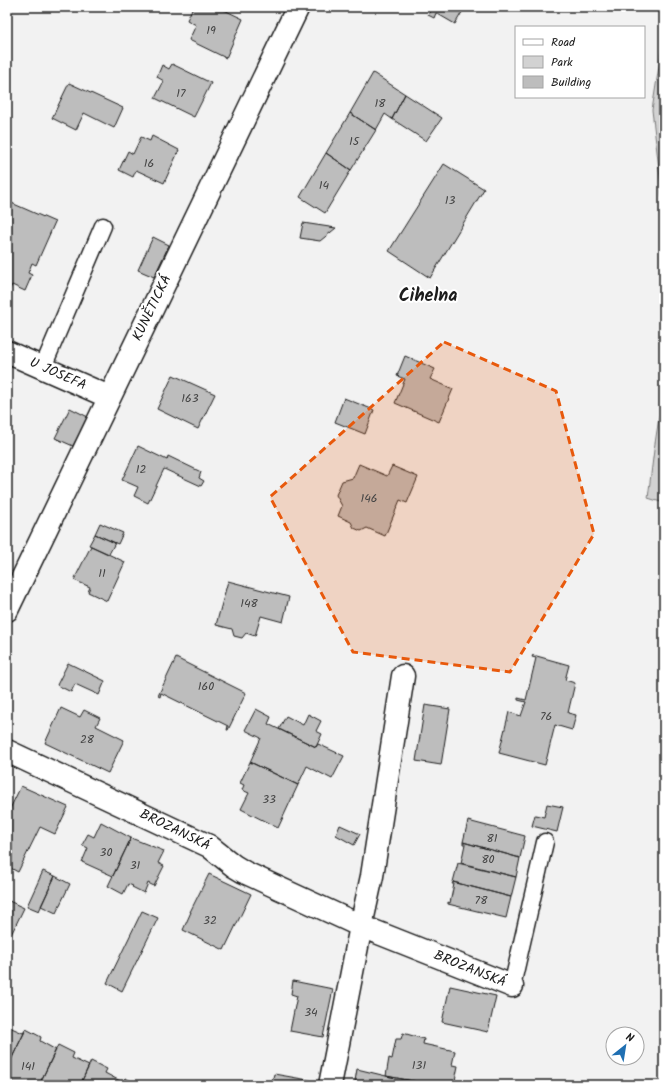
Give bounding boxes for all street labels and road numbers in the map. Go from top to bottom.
street label: KUNĚTICKÁ [126,271,178,345]
street label: U JOSEFA [26,352,90,396]
street label: BROZANSKÁ [136,803,214,857]
street label: BROZANSKÁ [430,944,510,994]

